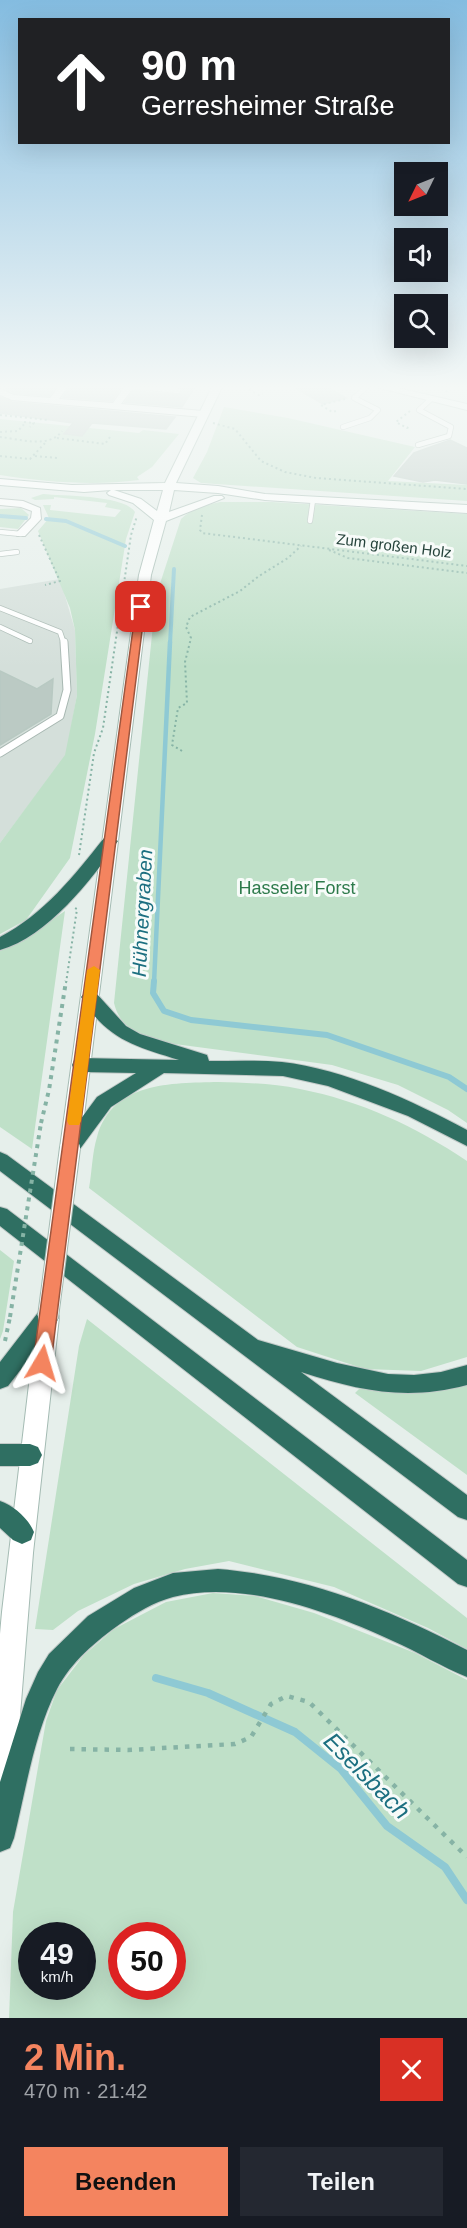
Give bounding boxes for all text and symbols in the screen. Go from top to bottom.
icon: ahead [42,42,120,120]
text: 90 m [141,42,237,89]
text: Gerresheimer Straße [141,91,395,121]
north arrow [394,162,448,216]
map controls [394,162,448,348]
button: sound [394,228,448,282]
button: search [394,294,448,348]
street label: Zum großen Holz [336,530,453,561]
pin [115,581,166,632]
icon: arrive [124,590,157,623]
water label: Hühnergraben [128,849,156,977]
park label: Hasseler Forst [238,878,356,898]
position arrow [10,1331,74,1395]
water label: Eselsbach [319,1727,416,1824]
speed limit sign: 50 [108,1922,186,2000]
text: 49 [40,1937,74,1970]
text: km/h [41,1968,73,1985]
text: 2 Min. [24,2037,126,2078]
button: close [380,2038,443,2101]
text: 470 m · 21:42 [24,2080,147,2102]
button: Beenden [24,2147,228,2216]
button: Teilen [240,2147,443,2216]

